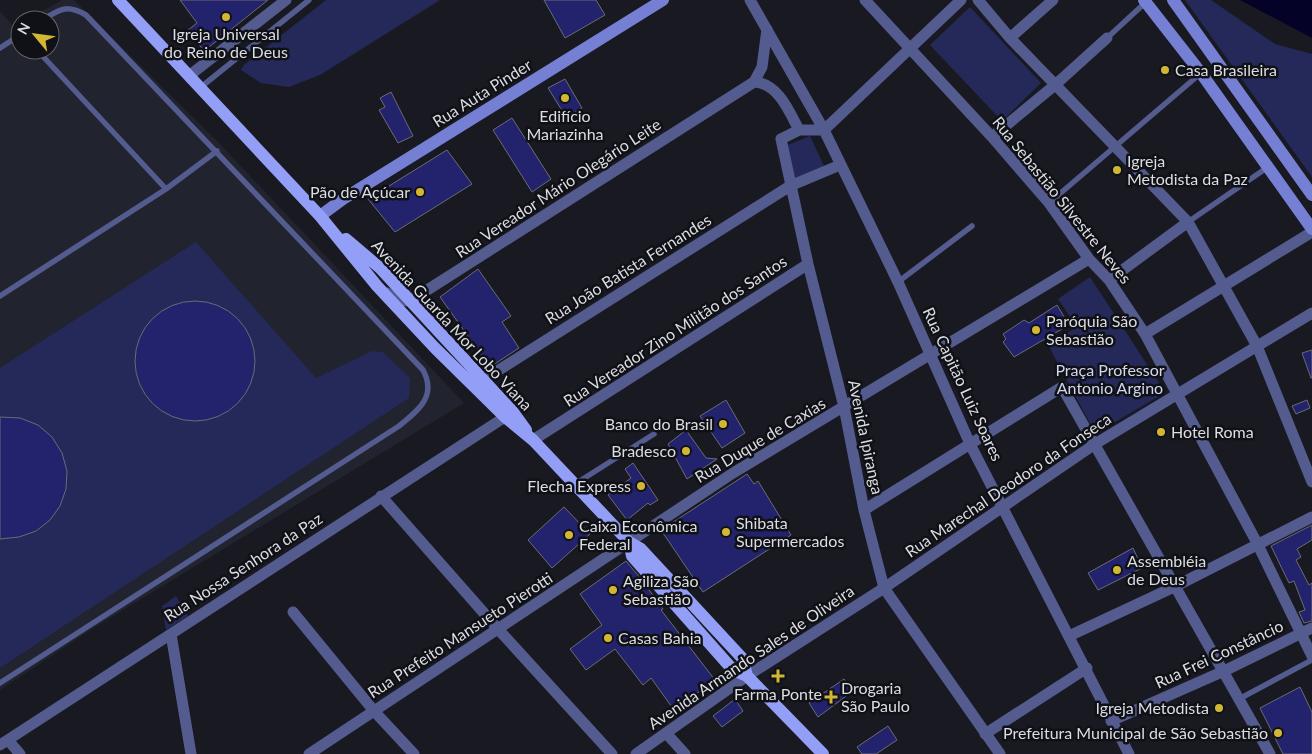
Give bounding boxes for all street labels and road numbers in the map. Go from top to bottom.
street label: Rua Auta Pinder [429,54,535,131]
street label: Rua Sebastião Silvestre Neves [989,112,1136,287]
street label: Rua Vereador Mário Olegário Leite [451,114,664,261]
street label: Rua João Batista Fernandes [541,210,714,328]
street label: Avenida Guarda Mor Lobo Viana [368,235,537,414]
street label: Rua Vereador Zino Militão dos Santos [560,251,790,410]
street label: Rua Capitão Luiz Soares [919,304,1007,464]
street label: Avenida Ipiranga [845,378,888,496]
street label: Rua Duque de Caxias [691,393,828,486]
street label: Rua Marechal Deodoro da Fonseca [901,408,1114,561]
street label: Rua Nossa Senhora da Paz [160,508,325,625]
street label: Rua Prefeito Mansueto Pierotti [364,568,556,701]
street label: Avenida Armando Sales de Oliveira [644,580,857,733]
street label: Rua Frei Constâncio [1152,615,1286,692]

